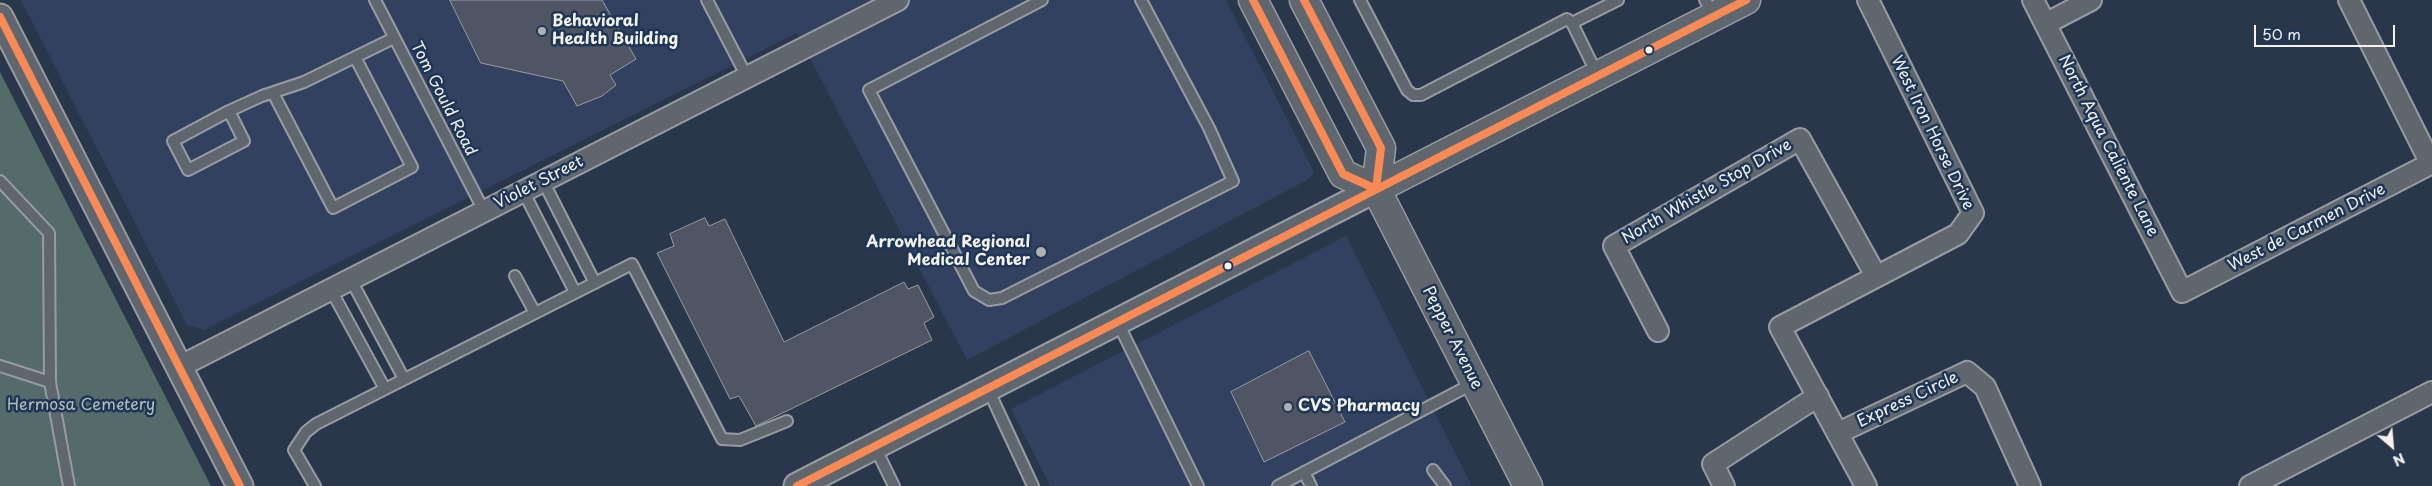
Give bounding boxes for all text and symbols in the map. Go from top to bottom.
place label: Behavioral Health Building [552,12,678,50]
scale bar [2257,15,2398,47]
text: 50 m [2262,22,2301,45]
marker: Behavioral Health Building [536,25,548,37]
street label: Tom Gould Road [406,39,480,159]
unlabelled marker [1644,45,1654,55]
street label: North Aqua Caliente Lane [2054,52,2162,240]
street label: West Iron Horse Drive [1886,53,1978,213]
street label: North Whistle Stop Drive [1619,136,1795,248]
street label: Violet Street [491,152,587,214]
street label: West de Carmen Drive [2225,180,2389,276]
place label: Arrowhead Regional Medical Center [866,233,1030,271]
marker: Arrowhead Regional Medical Center [1034,245,1048,259]
unlabelled marker [1223,261,1233,271]
street label: Pepper Avenue [1418,283,1486,393]
street label: Express Circle [1854,368,1962,432]
park label: Hermosa Cemetery [7,396,155,416]
place label: CVS Pharmacy [1298,397,1420,417]
marker: CVS Pharmacy [1282,401,1294,413]
north arrow [2367,421,2417,471]
text: N [2389,448,2409,472]

